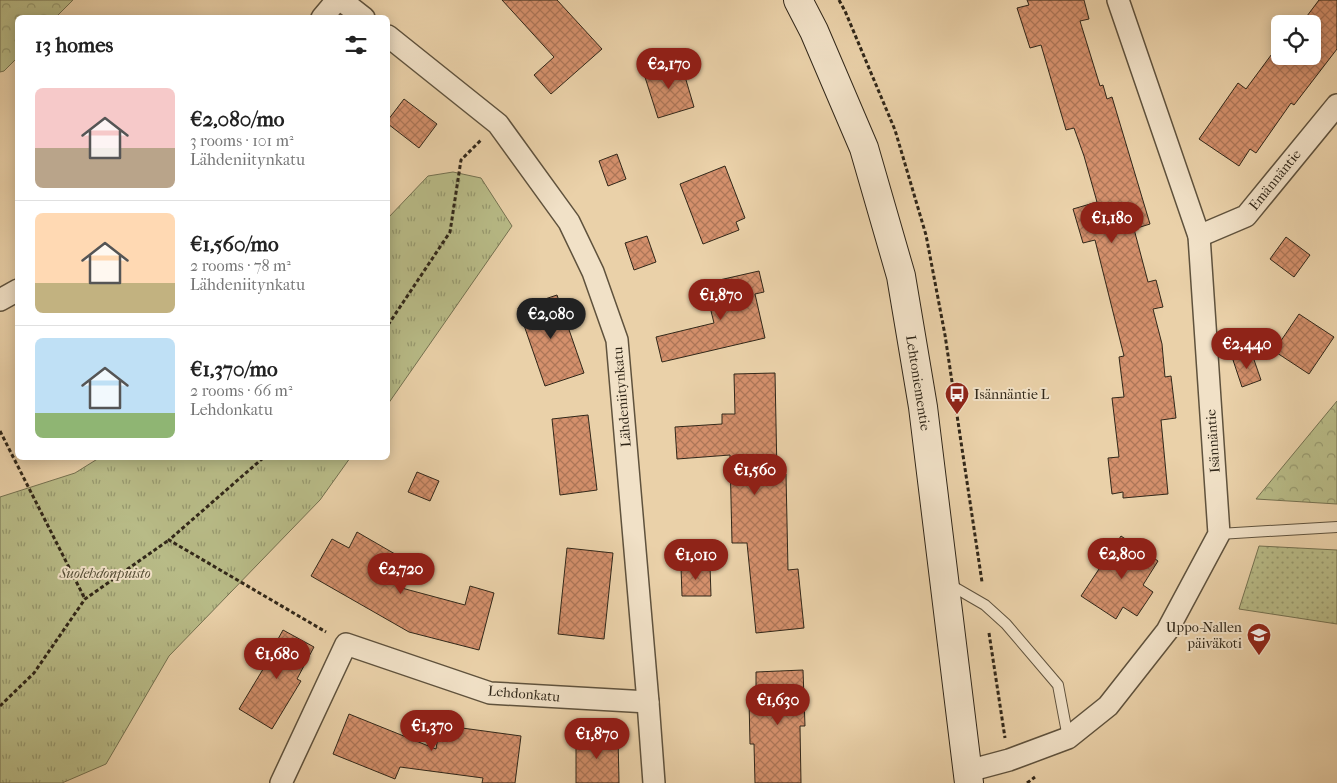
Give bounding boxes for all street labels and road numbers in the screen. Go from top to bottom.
street label: Emännäntie [1245,146,1305,214]
street label: Lehtoniementie [902,334,934,432]
street label: Lähdeniitynkatu [609,346,635,448]
street label: Isännäntie [1202,409,1224,473]
street label: Lehdonkatu [487,682,561,706]

